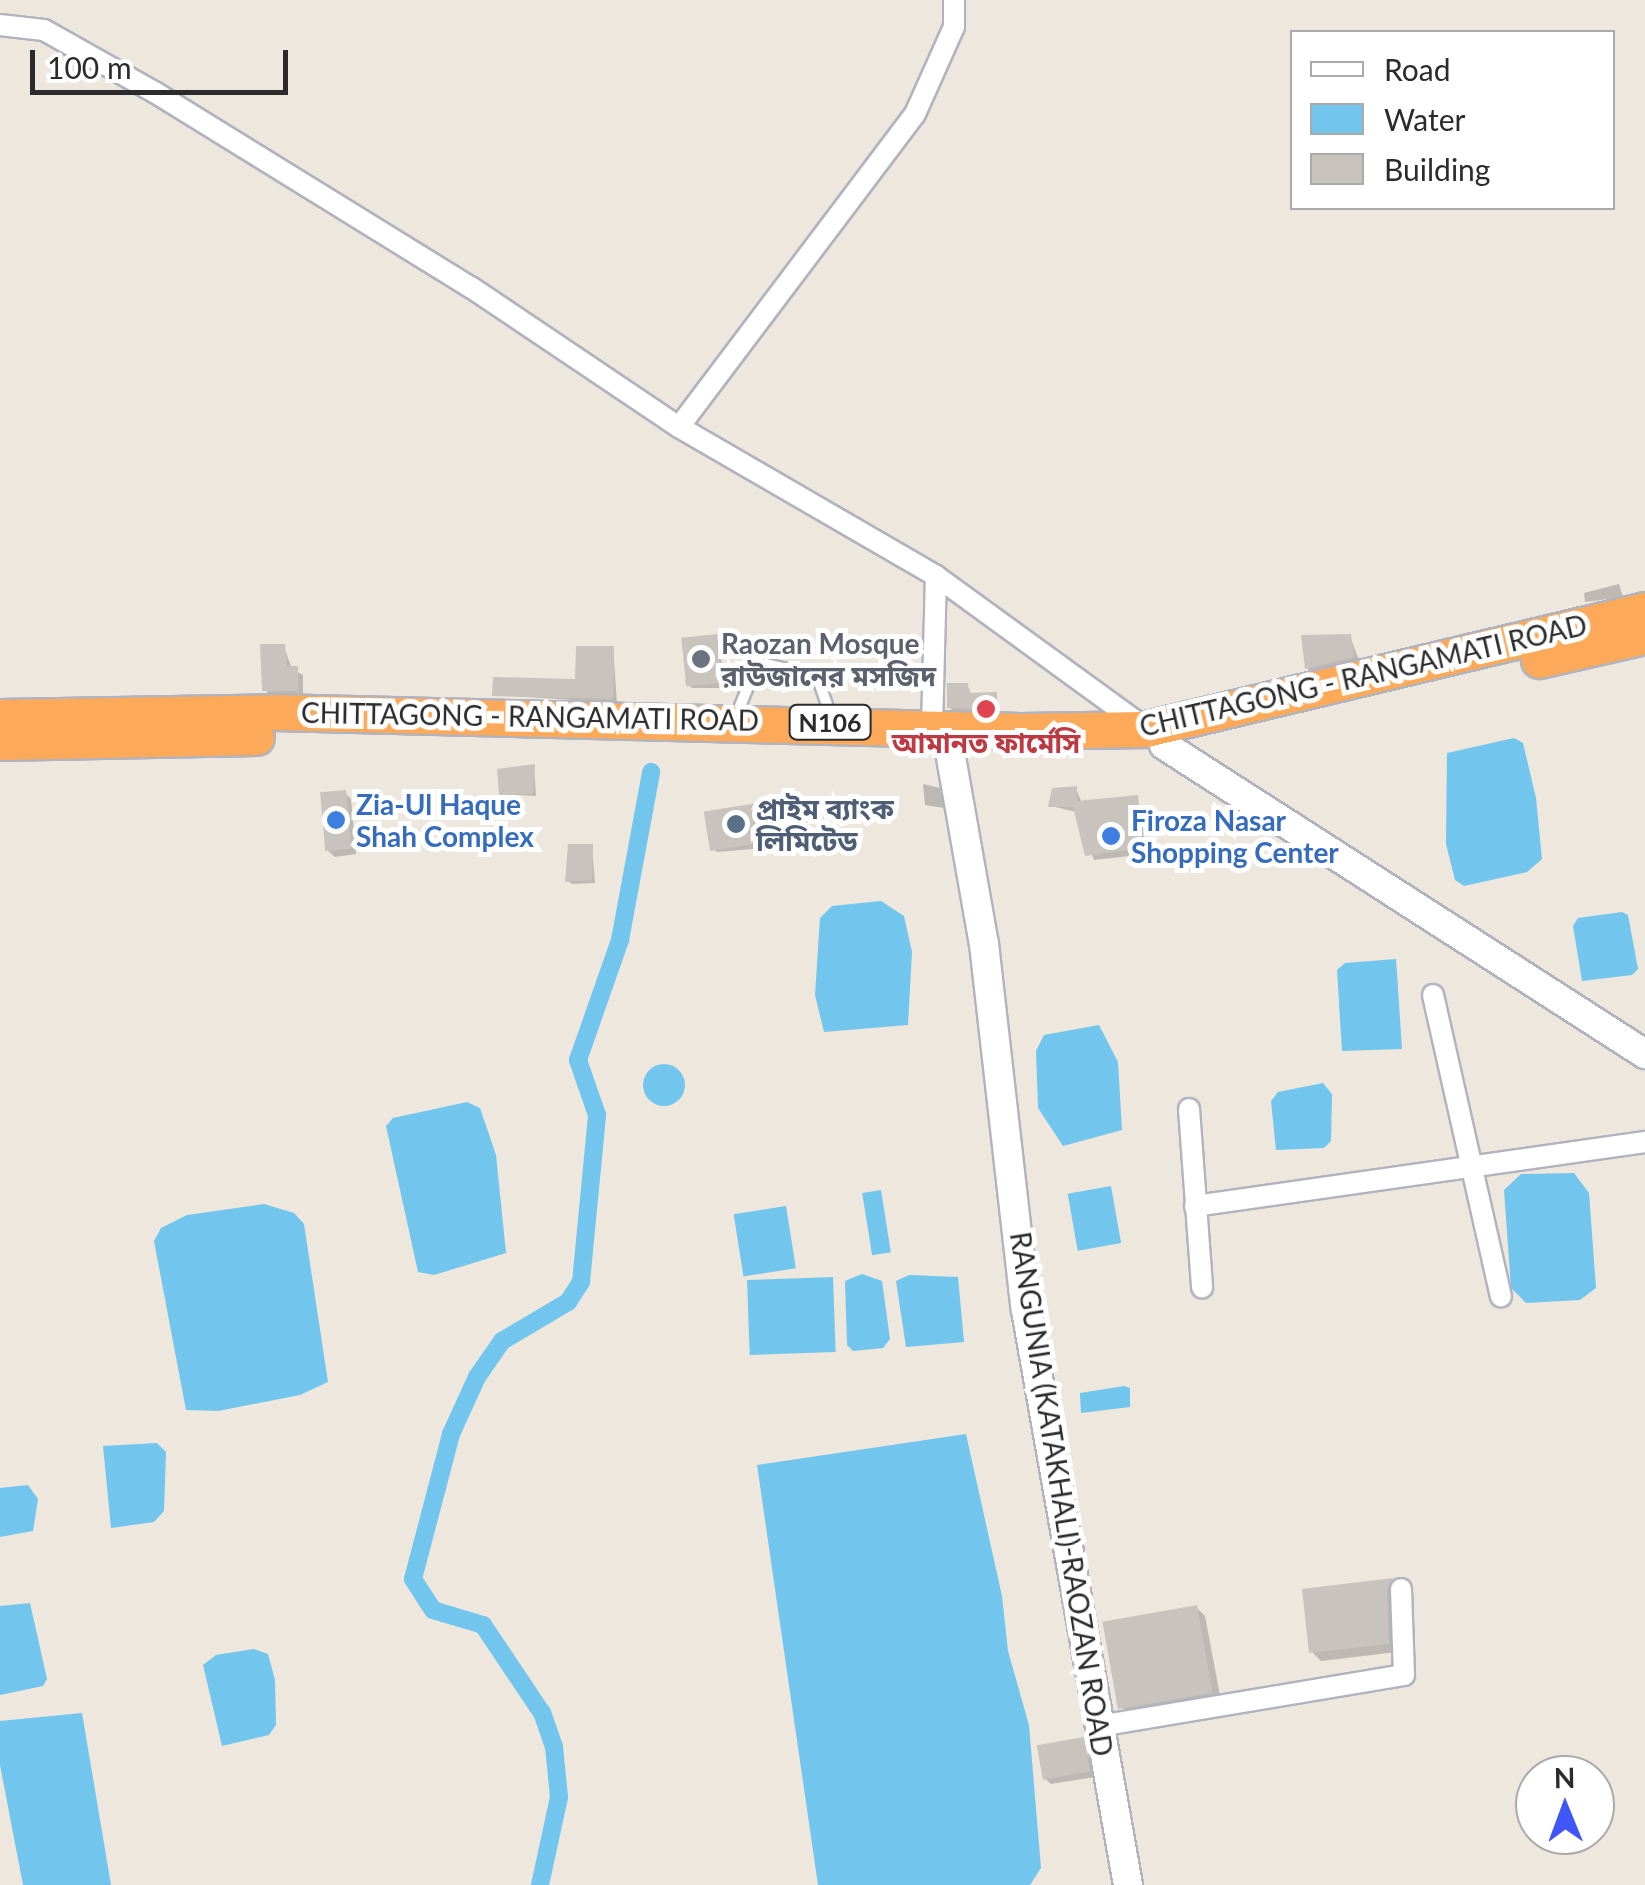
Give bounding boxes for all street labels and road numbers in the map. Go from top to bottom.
street label: CHITTAGONG - RANGAMATI ROAD [1136,607,1590,743]
street label: CHITTAGONG - RANGAMATI ROAD [301,695,759,737]
road number: N106 [788,702,872,742]
street label: RANGUNIA (KATAKHALI)-RAOZAN ROAD [1004,1229,1120,1759]

